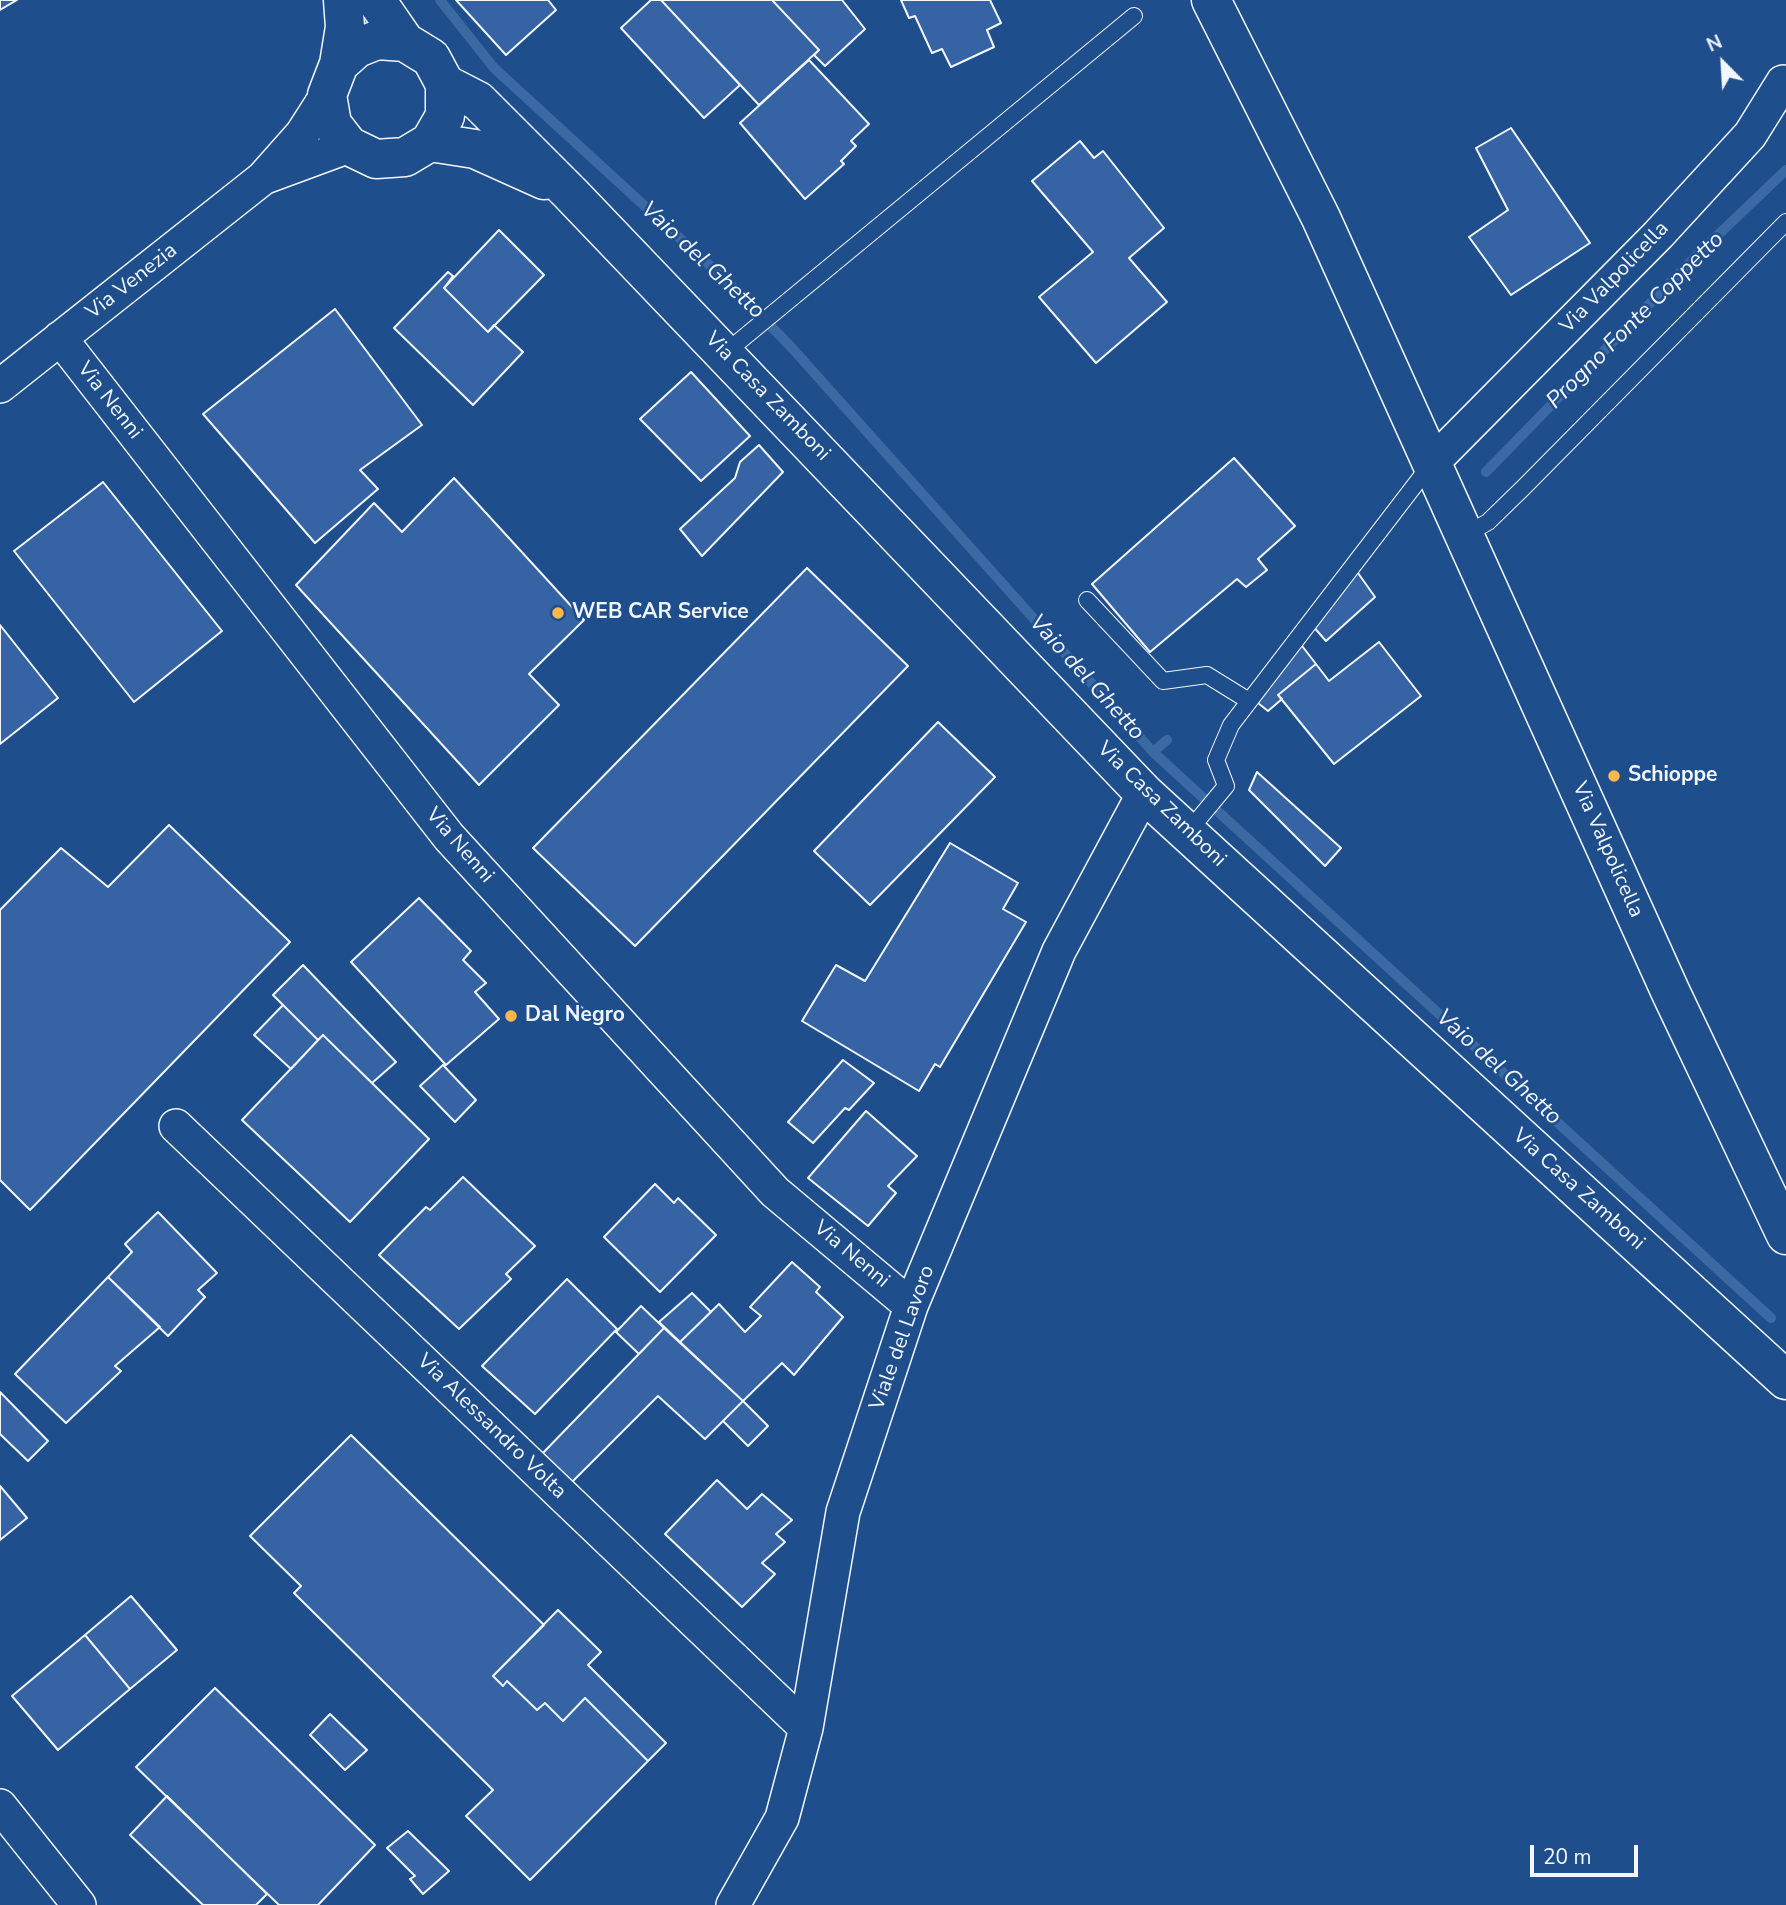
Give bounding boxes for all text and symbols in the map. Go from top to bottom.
north arrow [1688,28,1758,98]
text: N [1703,29,1726,59]
water label: Vaio del Ghetto [634,196,770,326]
street label: Via Valpolicella [1555,217,1675,339]
water label: Progno Fonte Coppetto [1542,227,1730,415]
street label: Via Venezia [81,239,183,325]
street label: Via Casa Zamboni [699,327,835,467]
street label: Via Nenni [71,357,147,445]
place label: WEB CAR Service [572,600,749,626]
marker: WEB CAR Service [550,605,566,621]
water label: Vaio del Ghetto [1022,609,1150,747]
street label: Via Casa Zamboni [1091,737,1231,873]
place label: Schioppe [1628,763,1717,789]
marker: Schioppe [1606,768,1622,784]
street label: Via Valpolicella [1566,778,1648,922]
street label: Via Nenni [420,803,498,889]
place label: Dal Negro [525,1003,625,1029]
water label: Vaio del Ghetto [1429,1004,1567,1132]
marker: Dal Negro [503,1008,519,1024]
street label: Via Casa Zamboni [1507,1124,1649,1256]
street label: Via Nenni [808,1216,894,1294]
street label: Viale del Lavoro [865,1262,941,1414]
street label: Via Alessandro Volta [411,1349,571,1505]
scale bar [1534,1832,1642,1876]
text: 20 m [1543,1843,1592,1871]

